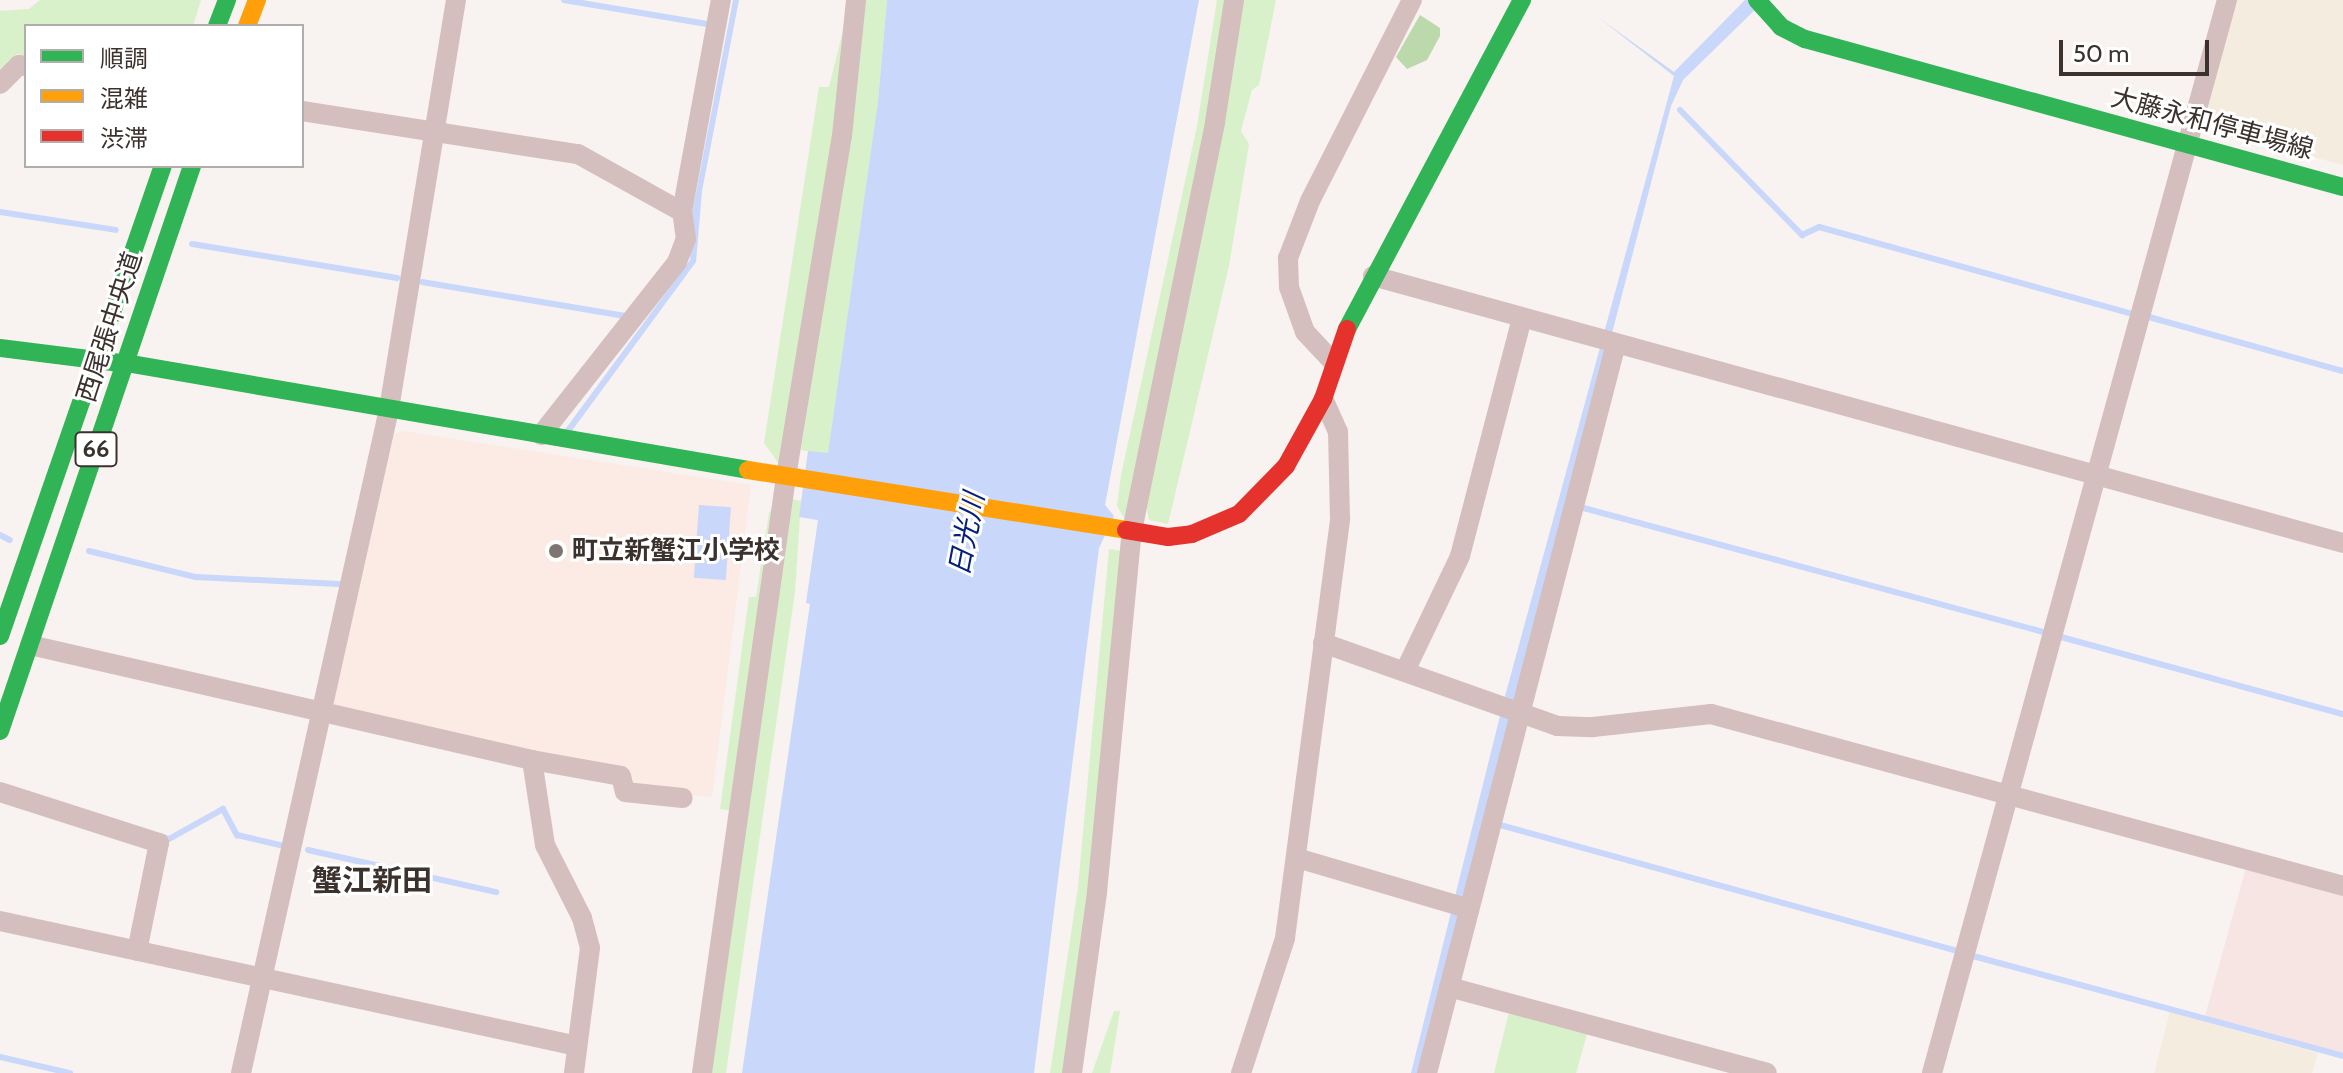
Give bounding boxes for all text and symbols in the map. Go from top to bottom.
legend [24,24,304,168]
scale bar [2063,24,2213,74]
text: 50 m [2073,39,2129,68]
text: 順調 [100,44,148,73]
street label: 大藤永和停車場線 [2108,82,2316,166]
text: 混雑 [100,84,148,113]
text: 渋滞 [100,124,148,153]
street label: 西尾張中央道 [71,248,149,406]
road number: 66 [74,429,118,469]
water label: 日光川 [941,490,991,578]
place label: 町立新蟹江小学校 [572,535,780,567]
marker: 町立新蟹江小学校 [547,542,565,560]
district label: 蟹江新田 [312,863,432,899]

